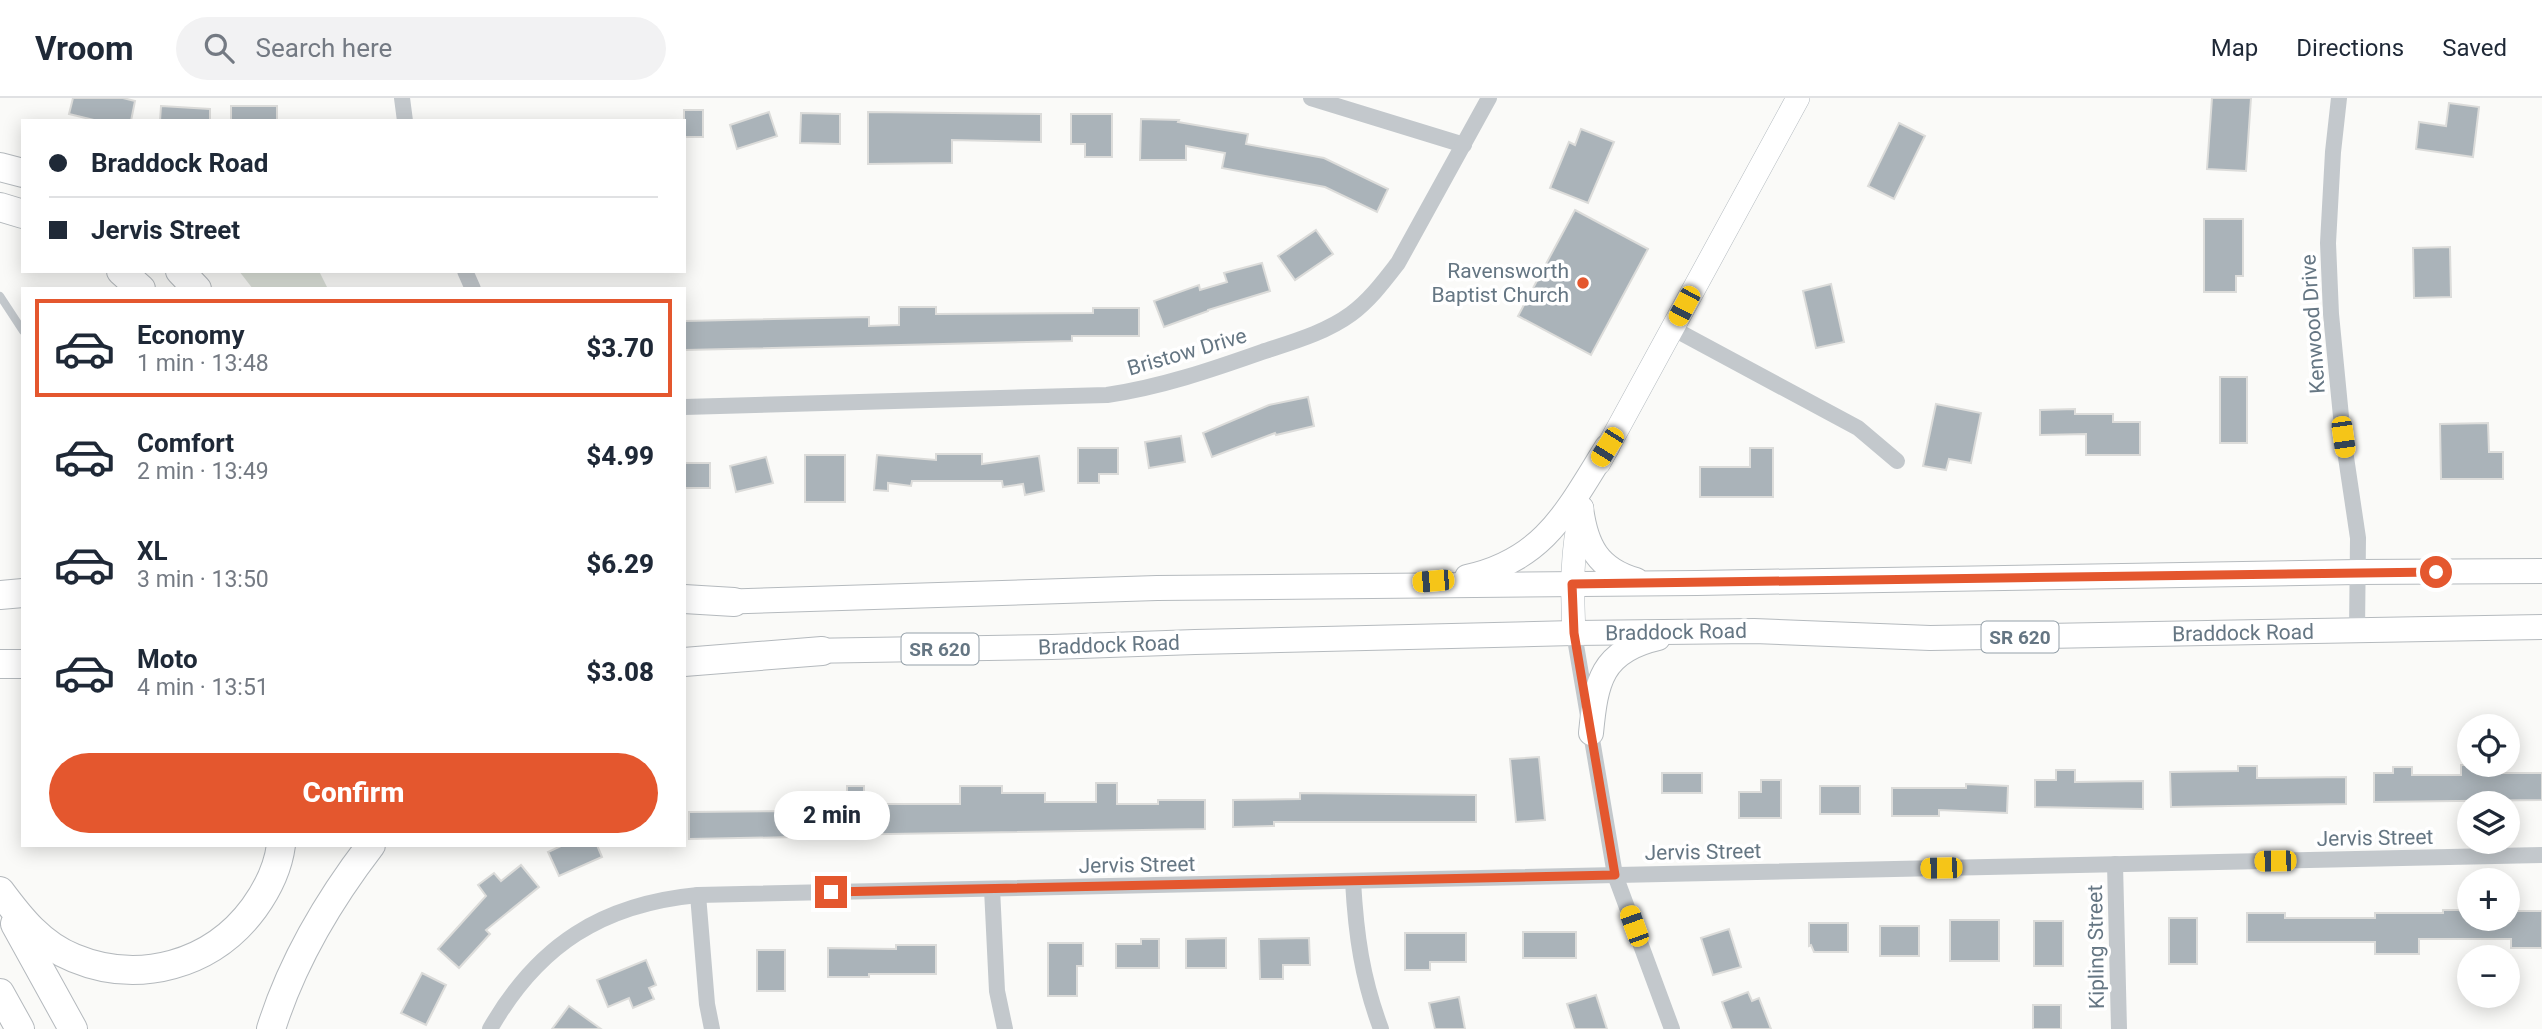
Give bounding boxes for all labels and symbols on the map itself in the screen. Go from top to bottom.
street label: Kenwood Drive [2296,254,2330,394]
place label: Ravensworth Baptist Church [1432,259,1569,307]
marker: Ravensworth Baptist Church [1575,275,1591,291]
car [1665,283,1704,329]
street label: Bristow Drive [1125,324,1249,380]
car [2330,415,2357,459]
car [1587,424,1628,470]
route start [2420,556,2452,588]
car [1412,569,1455,593]
street label: Braddock Road [1605,619,1747,645]
street label: Braddock Road [2172,620,2314,646]
road number: SR 620 [1982,622,2058,652]
street label: Braddock Road [1038,631,1180,659]
road number: SR 620 [902,634,978,664]
callout: 2 min [773,790,889,840]
street label: Jervis Street [2316,825,2434,851]
street label: Jervis Street [1644,839,1762,865]
car [2254,850,2297,872]
street label: Jervis Street [1078,852,1196,878]
car [1920,857,1963,879]
route end [815,876,847,908]
street label: Kipling Street [2083,885,2109,1009]
car [1617,903,1652,949]

